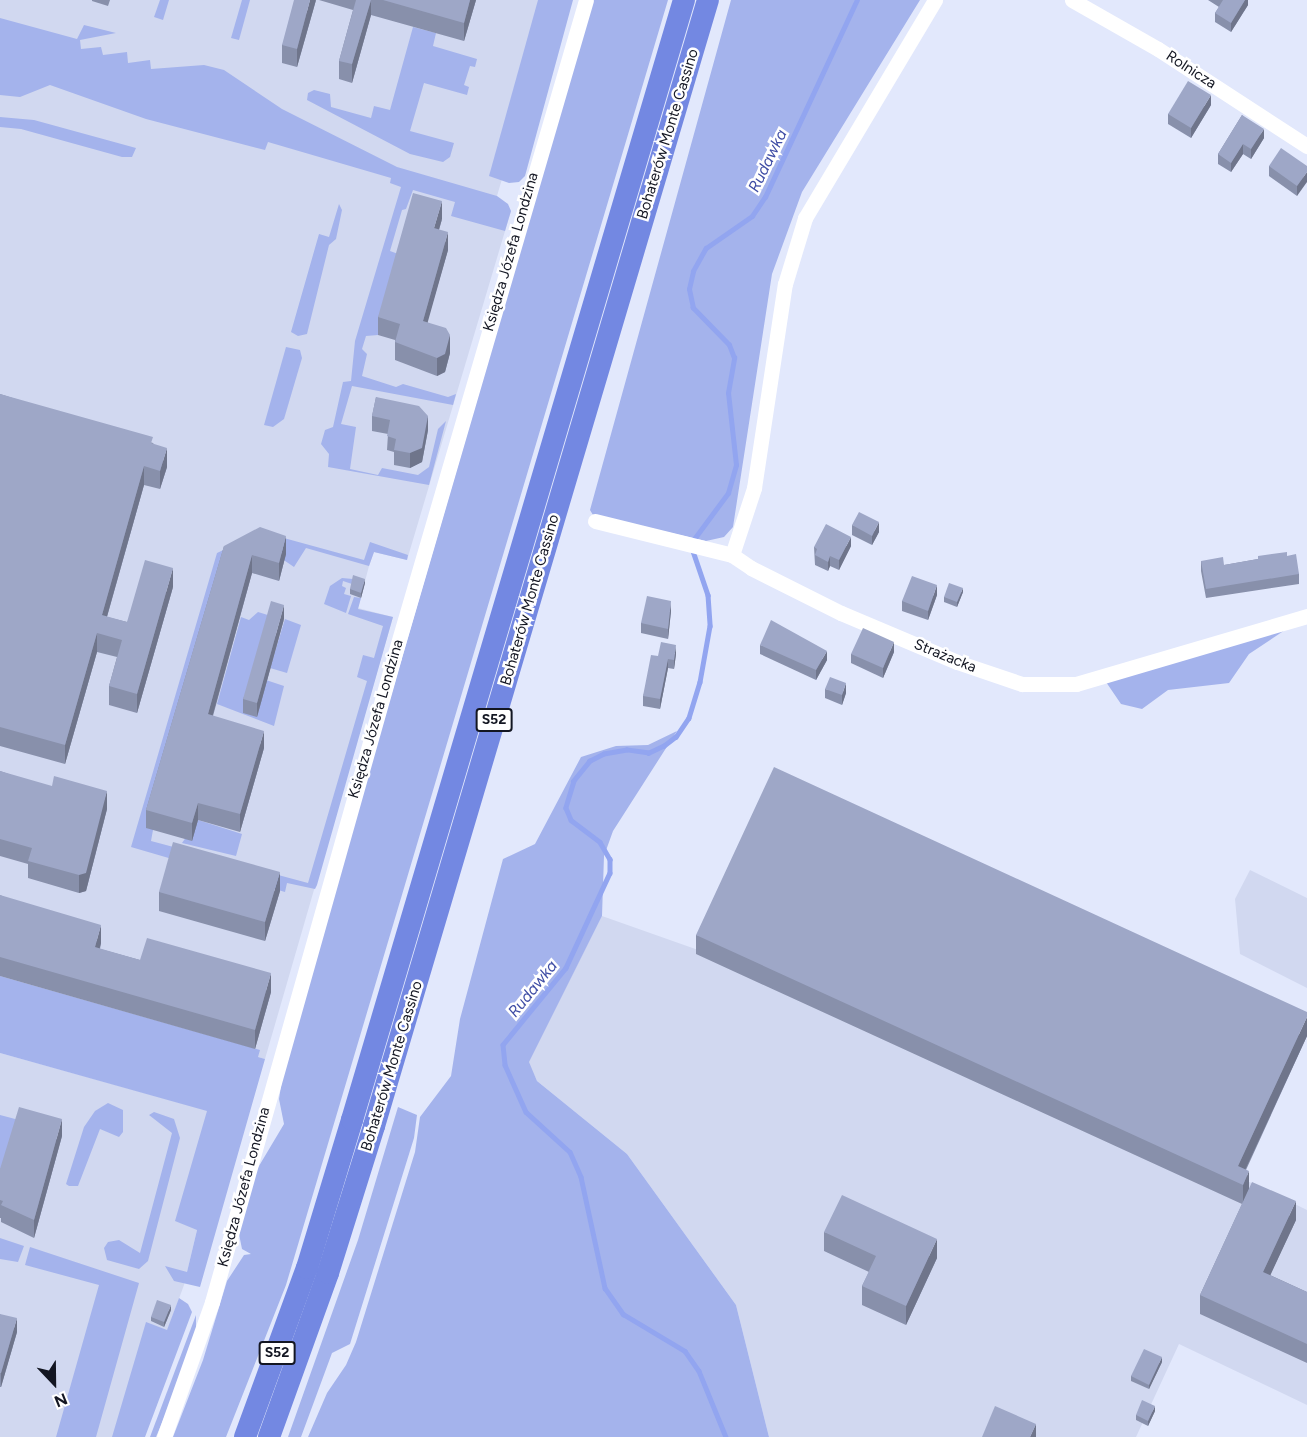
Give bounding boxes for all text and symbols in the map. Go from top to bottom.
street label: Bohaterów Monte Cassino [634,47,702,221]
street label: Rolnicza [1162,47,1220,93]
water label: Rudawka [745,127,791,195]
street label: Księdza Józefa Londzina [480,170,542,334]
street label: Bohaterów Monte Cassino [497,512,563,688]
street label: Strażacka [911,635,979,677]
street label: Księdza Józefa Londzina [345,637,407,801]
road number: S52 [474,709,514,731]
water label: Rudawka [504,957,562,1021]
street label: Bohaterów Monte Cassino [358,979,426,1153]
street label: Księdza Józefa Londzina [214,1105,274,1269]
road number: S52 [258,1342,296,1364]
north arrow [24,1353,84,1413]
text: N [52,1389,70,1411]

